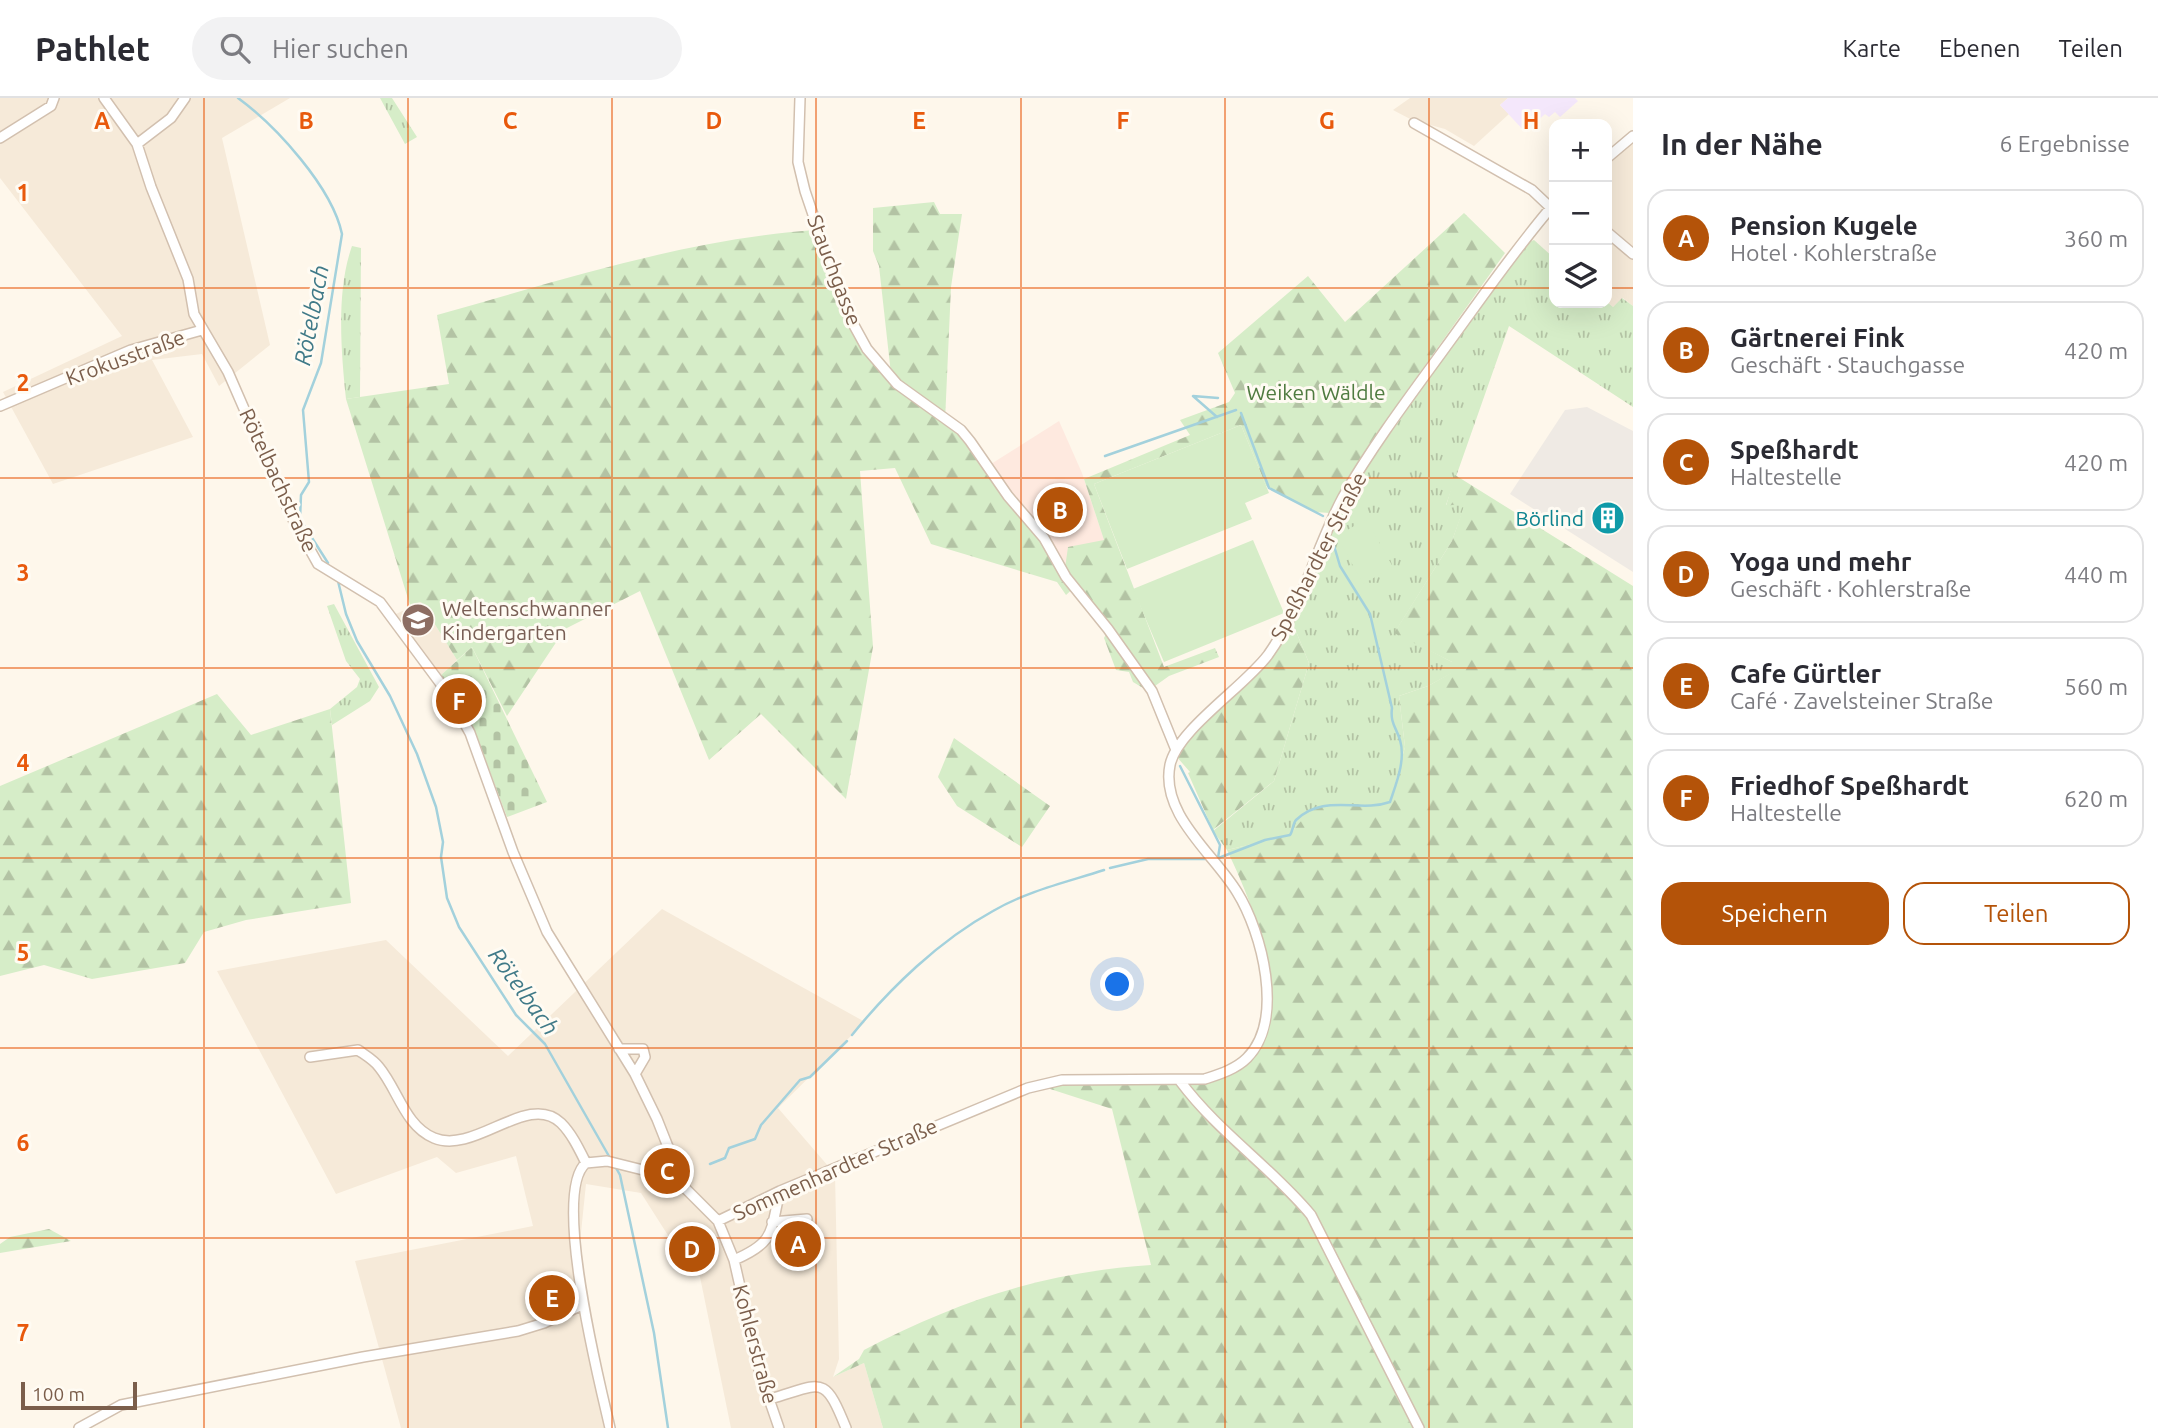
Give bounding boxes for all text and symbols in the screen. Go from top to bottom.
search box [192,17,682,80]
icon: search [216,29,254,67]
text: Pathlet [35,30,150,67]
text: Hier suchen [272,34,409,63]
text: Karte [1842,35,1901,62]
text: Ebenen [1939,35,2020,62]
text: Teilen [2058,35,2123,62]
text: A [94,108,110,133]
text: B [298,108,314,133]
text: C [503,108,518,133]
text: D [706,108,722,133]
text: E [912,108,926,133]
text: F [1117,108,1130,133]
text: G [1319,108,1335,133]
text: H [1523,108,1539,133]
map controls [1549,119,1612,308]
button: + [1549,119,1612,182]
text: In der Nähe [1661,127,1823,161]
text: 6 Ergebnisse [1999,131,2130,156]
text: 1 [17,180,29,205]
button: − [1549,182,1612,245]
street label: Stauchgasse [803,211,867,329]
text: Pension Kugele [1730,211,1918,240]
text: A [1678,226,1694,251]
text: 360 m [2064,226,2128,251]
text: Hotel · Kohlerstraße [1730,240,1937,265]
button: layers [1549,245,1612,308]
water label: Rötelbach [289,263,333,367]
text: Gärtnerei Fink [1730,323,1905,352]
street label: Krokusstraße [62,324,188,390]
text: B [1678,338,1694,363]
text: 420 m [2064,338,2128,363]
text: Geschäft · Stauchgasse [1730,352,1965,377]
text: 2 [17,370,29,395]
park label: Weiken Wäldle [1246,380,1386,404]
street label: Rötelbachstraße [235,404,323,556]
text: Speßhardt [1730,435,1859,464]
text: C [1679,450,1693,475]
text: 420 m [2064,450,2128,475]
text: Haltestelle [1730,464,1842,489]
street label: Speßhardter Straße [1265,468,1371,644]
pin: B [1037,484,1083,536]
building icon: Börlind [1589,499,1627,537]
place label: Börlind [1516,506,1584,530]
text: Yoga und mehr [1730,547,1911,576]
text: 3 [17,560,29,585]
text: D [1678,562,1694,587]
text: 440 m [2064,562,2128,587]
text: Geschäft · Kohlerstraße [1730,576,1971,601]
place label: Weltenschwanner Kindergarten [442,596,611,644]
school or university icon: Weltenschwanner Kindergarten [399,601,437,639]
text: Cafe Gürtler [1730,659,1881,688]
text: E [1679,674,1693,699]
text: 560 m [2064,674,2128,699]
pin: F [436,675,482,727]
text: Café · Zavelsteiner Straße [1730,688,1994,713]
text: 4 [17,750,30,775]
text: Friedhof Speßhardt [1730,771,1969,800]
text: F [1680,786,1692,811]
text: 620 m [2064,786,2128,811]
text: Haltestelle [1730,800,1842,825]
button: Speichern [1661,882,1889,945]
button: Teilen [1903,882,2130,945]
text: 5 [17,940,29,965]
water label: Rötelbach [484,943,564,1039]
your location [1100,967,1134,1001]
street label: Sommenhardter Straße [729,1113,941,1225]
text: 6 [17,1130,30,1155]
pin: C [644,1145,690,1197]
pin: A [775,1218,821,1270]
pin: D [669,1223,715,1275]
pin: E [529,1272,575,1324]
street label: Kohlerstraße [729,1282,783,1406]
text: 7 [17,1320,29,1345]
scale bar [21,1379,136,1411]
text: 100 m [32,1383,85,1405]

